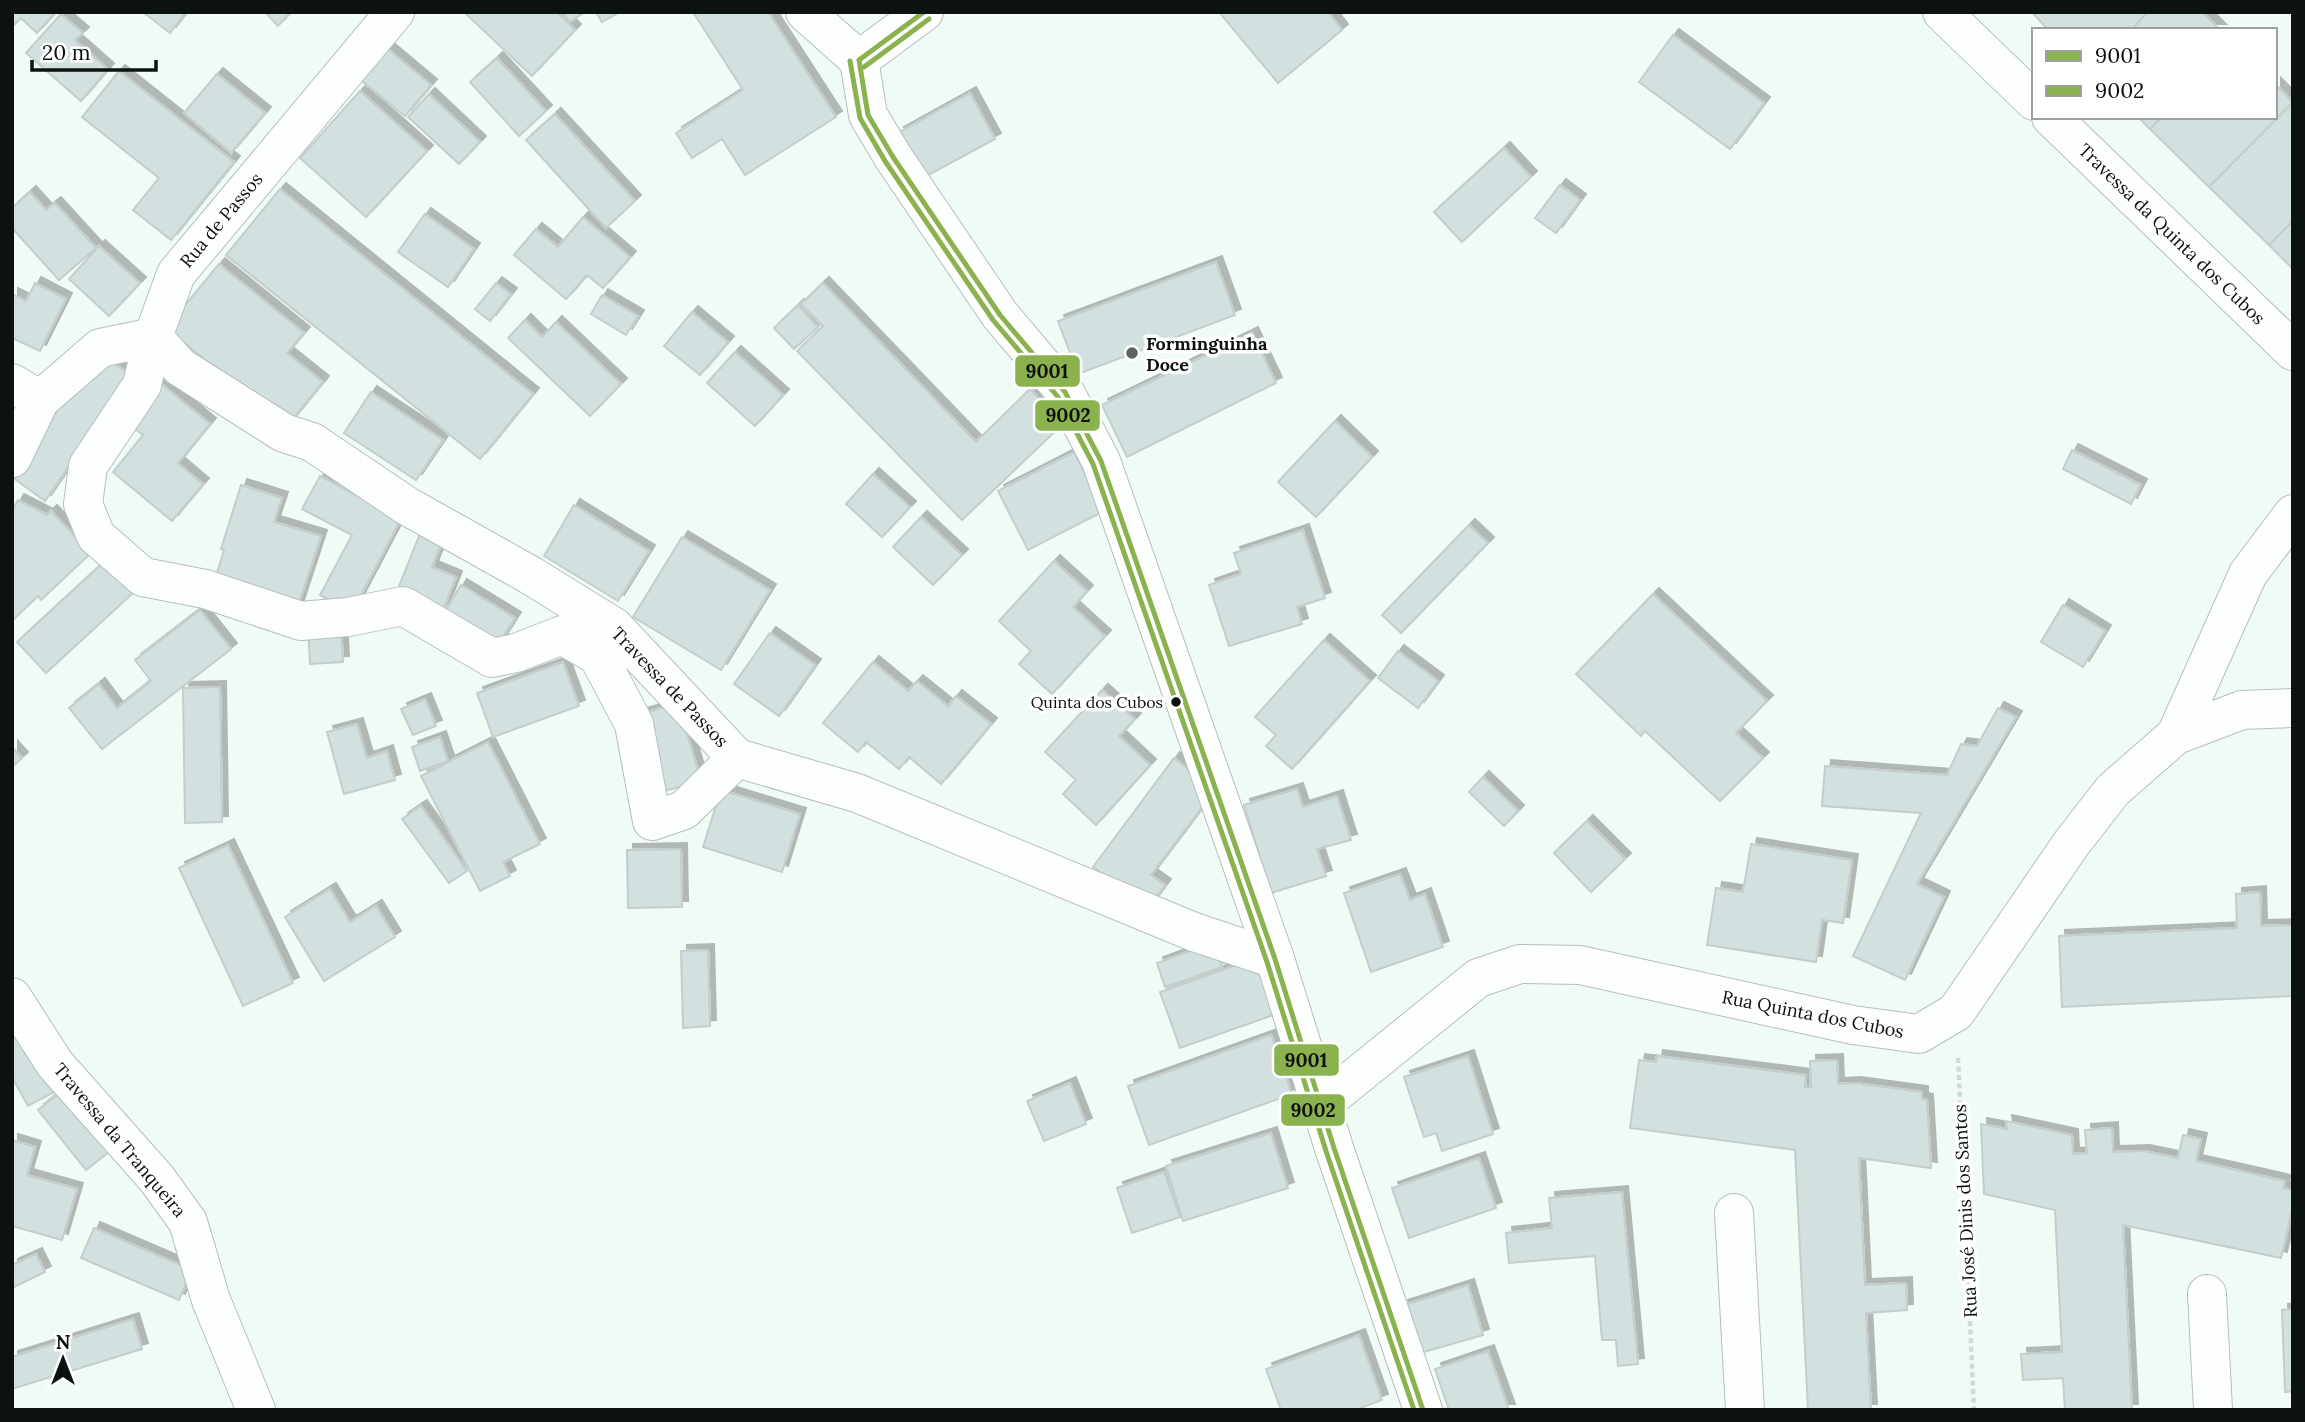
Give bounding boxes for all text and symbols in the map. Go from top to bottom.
scale bar [32,28,156,72]
legend [2032,28,2277,119]
text: 20 m [42,39,91,66]
text: 9001 [2095,42,2141,69]
text: 9002 [2095,77,2144,104]
street label: Travessa da Quinta dos Cubos [2074,138,2270,330]
street label: Rua de Passos [175,168,267,272]
place label: Forminguinha Doce [1146,332,1268,376]
marker: Forminguinha Doce [1124,345,1140,361]
line badge: 9001 [1014,354,1081,388]
text: 9001 [1026,359,1068,383]
line badge: 9002 [1034,399,1101,432]
text: 9002 [1045,403,1091,427]
street label: Travessa de Passos [607,622,733,752]
place label: Quinta dos Cubos [1031,692,1163,712]
marker: Quinta dos Cubos [1169,695,1183,709]
street label: Rua Quinta dos Cubos [1720,985,1906,1043]
line badge: 9001 [1273,1043,1340,1077]
text: 9001 [1285,1048,1327,1072]
street label: Travessa da Tranqueira [49,1058,191,1222]
line badge: 9002 [1280,1093,1346,1127]
text: 9002 [1290,1098,1336,1122]
street label: Rua José Dinis dos Santos [1948,1104,1982,1318]
north arrow [28,1324,98,1394]
text: N [56,1330,71,1354]

